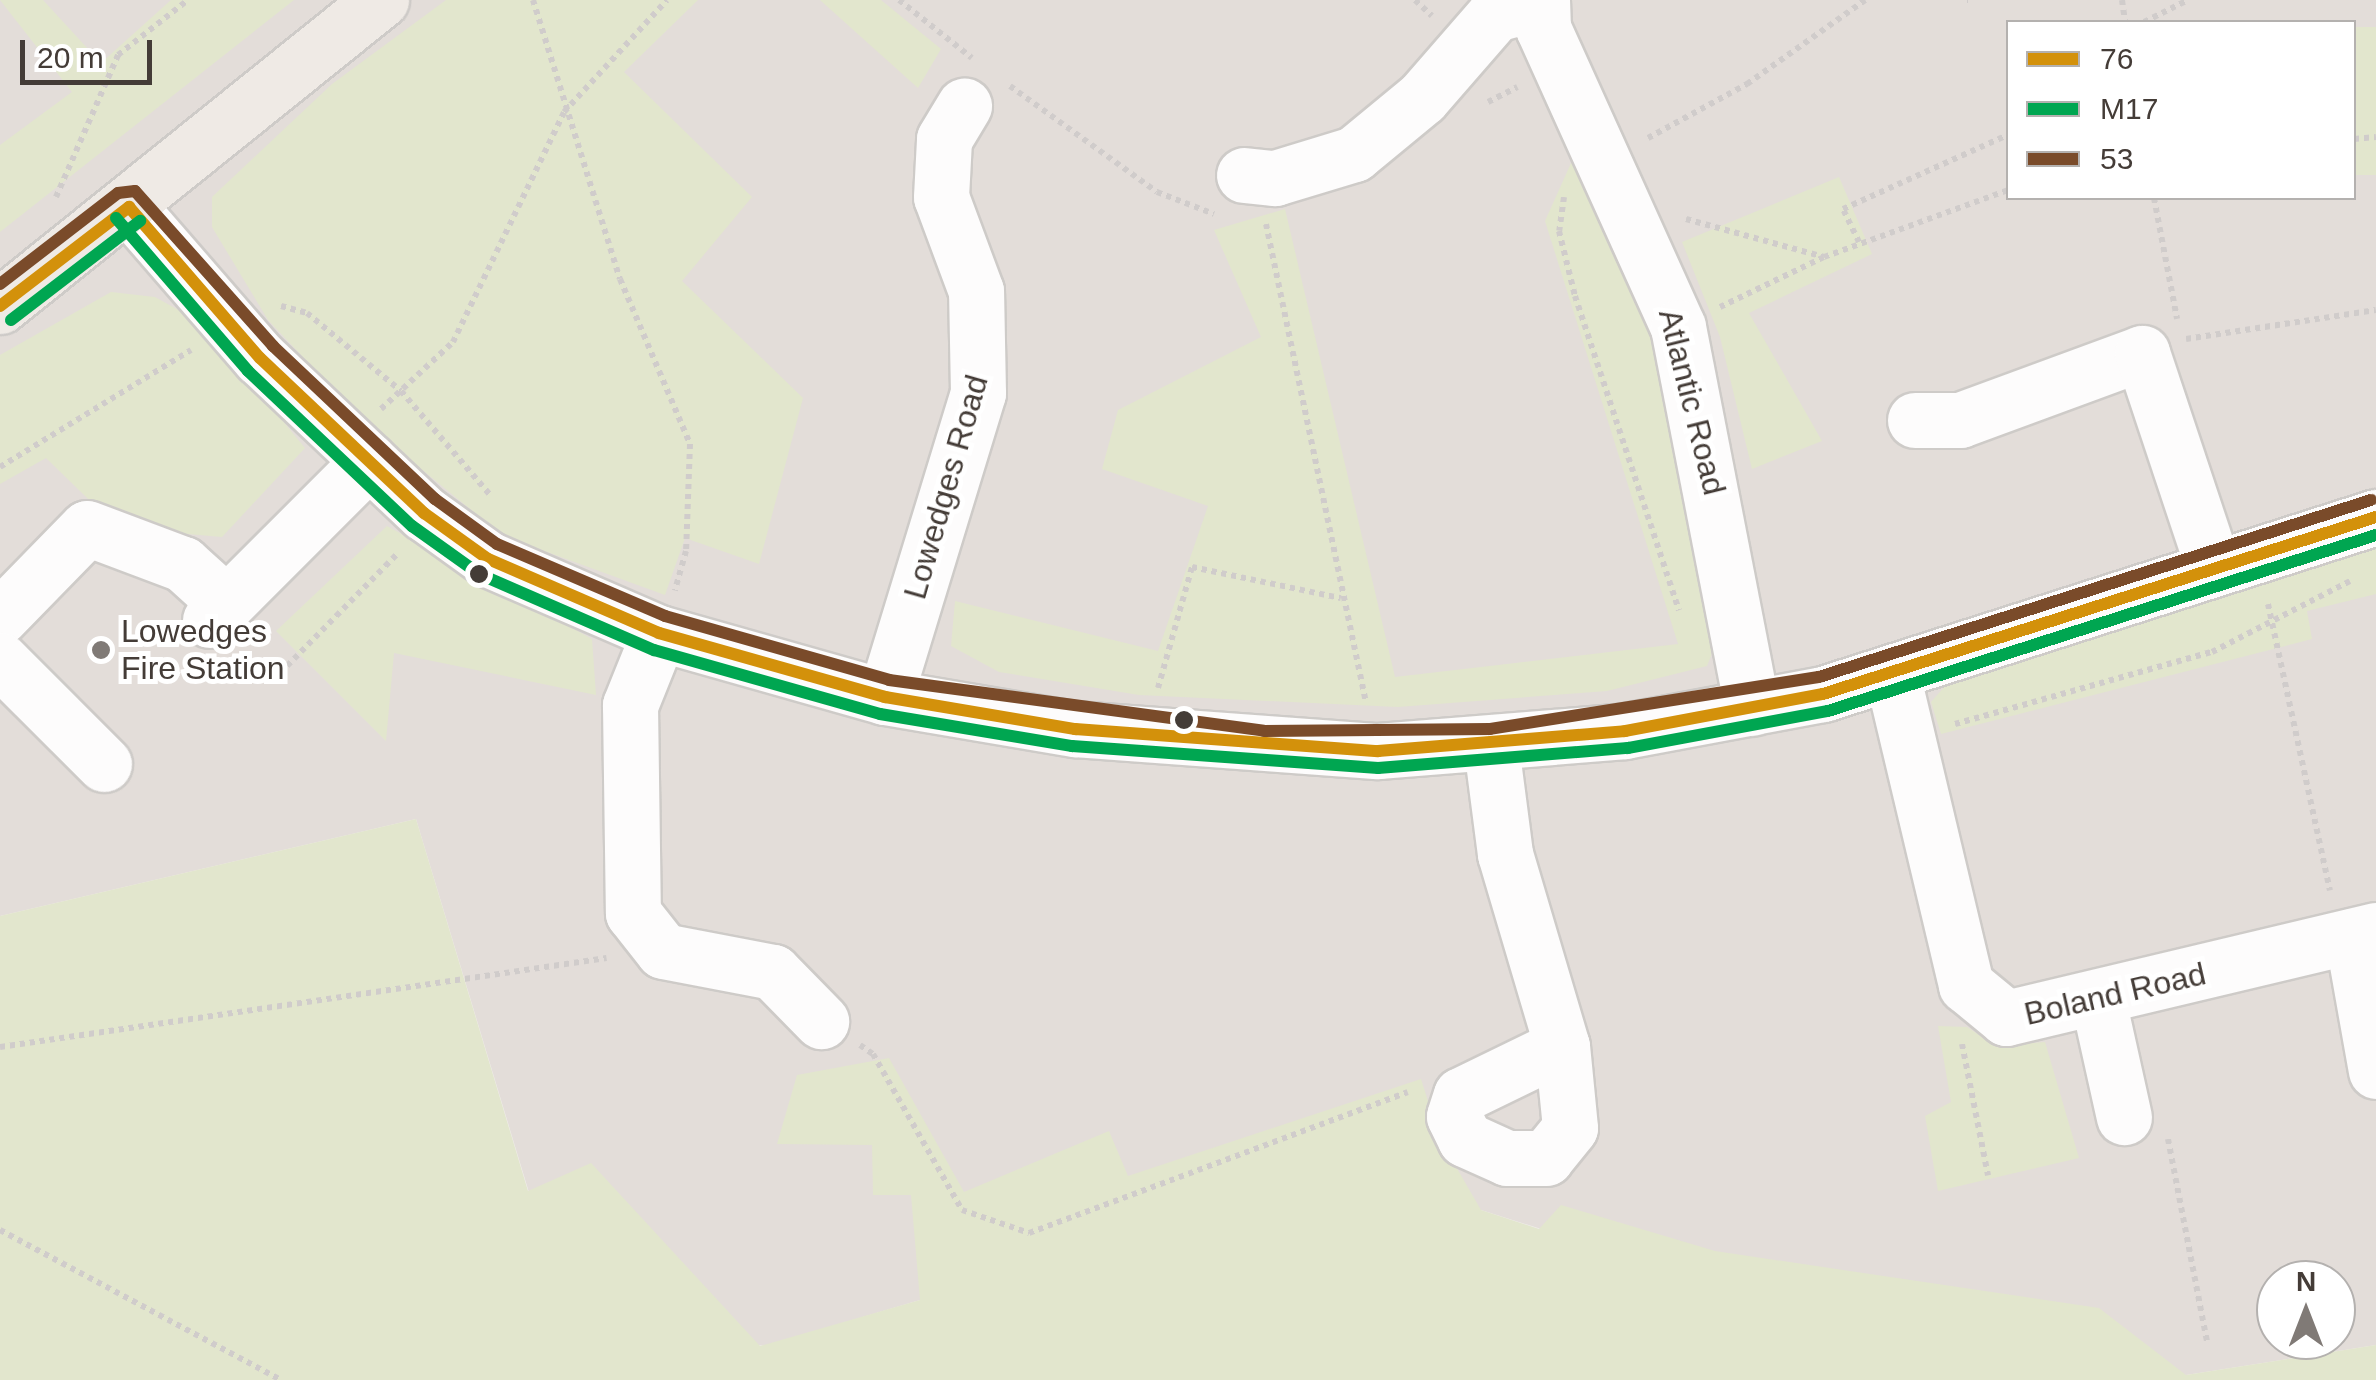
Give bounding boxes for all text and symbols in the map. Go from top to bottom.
scale bar [25,20,158,82]
legend [2006,20,2356,200]
text: 20 m [37,41,104,74]
text: 76 [2100,42,2133,75]
text: M17 [2100,92,2158,125]
text: 53 [2100,142,2133,175]
street label: Atlantic Road [1650,305,1734,499]
street label: Lowedges Road [896,371,996,603]
unlabelled marker [469,564,489,584]
place label: Lowedges Fire Station [121,613,285,688]
marker: Lowedges Fire Station [90,639,112,661]
unlabelled marker [1174,710,1194,730]
street label: Boland Road [2021,954,2209,1034]
north arrow [2256,1260,2356,1360]
text: N [2296,1266,2316,1297]

